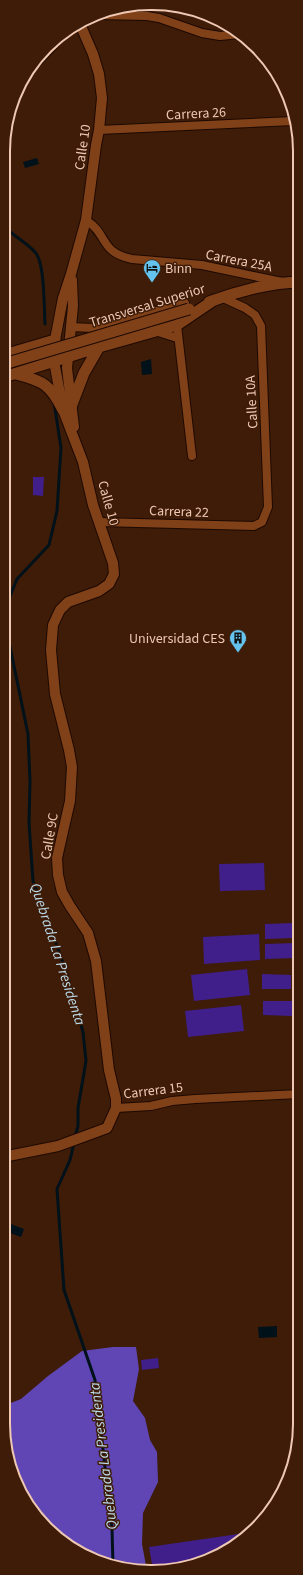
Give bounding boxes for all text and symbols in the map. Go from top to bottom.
street label: Carrera 26 [166,102,227,126]
street label: Calle 10 [70,123,96,171]
street label: Carrera 25A [204,245,274,277]
hotel icon: Binn [142,258,162,283]
place label: Binn [165,259,192,279]
street label: Transversal Superior [87,279,208,333]
street label: Calle 10A [241,374,263,429]
street label: Calle 10 [92,478,124,528]
street label: Carrera 22 [149,501,209,523]
building icon: Universidad CES [228,628,248,653]
place label: Universidad CES [129,629,225,649]
street label: Calle 9C [36,811,64,861]
water label: Quebrada La Presidenta [25,880,90,1028]
street label: Carrera 15 [122,1077,184,1105]
water label: Quebrada La Presidenta [84,1381,123,1531]

